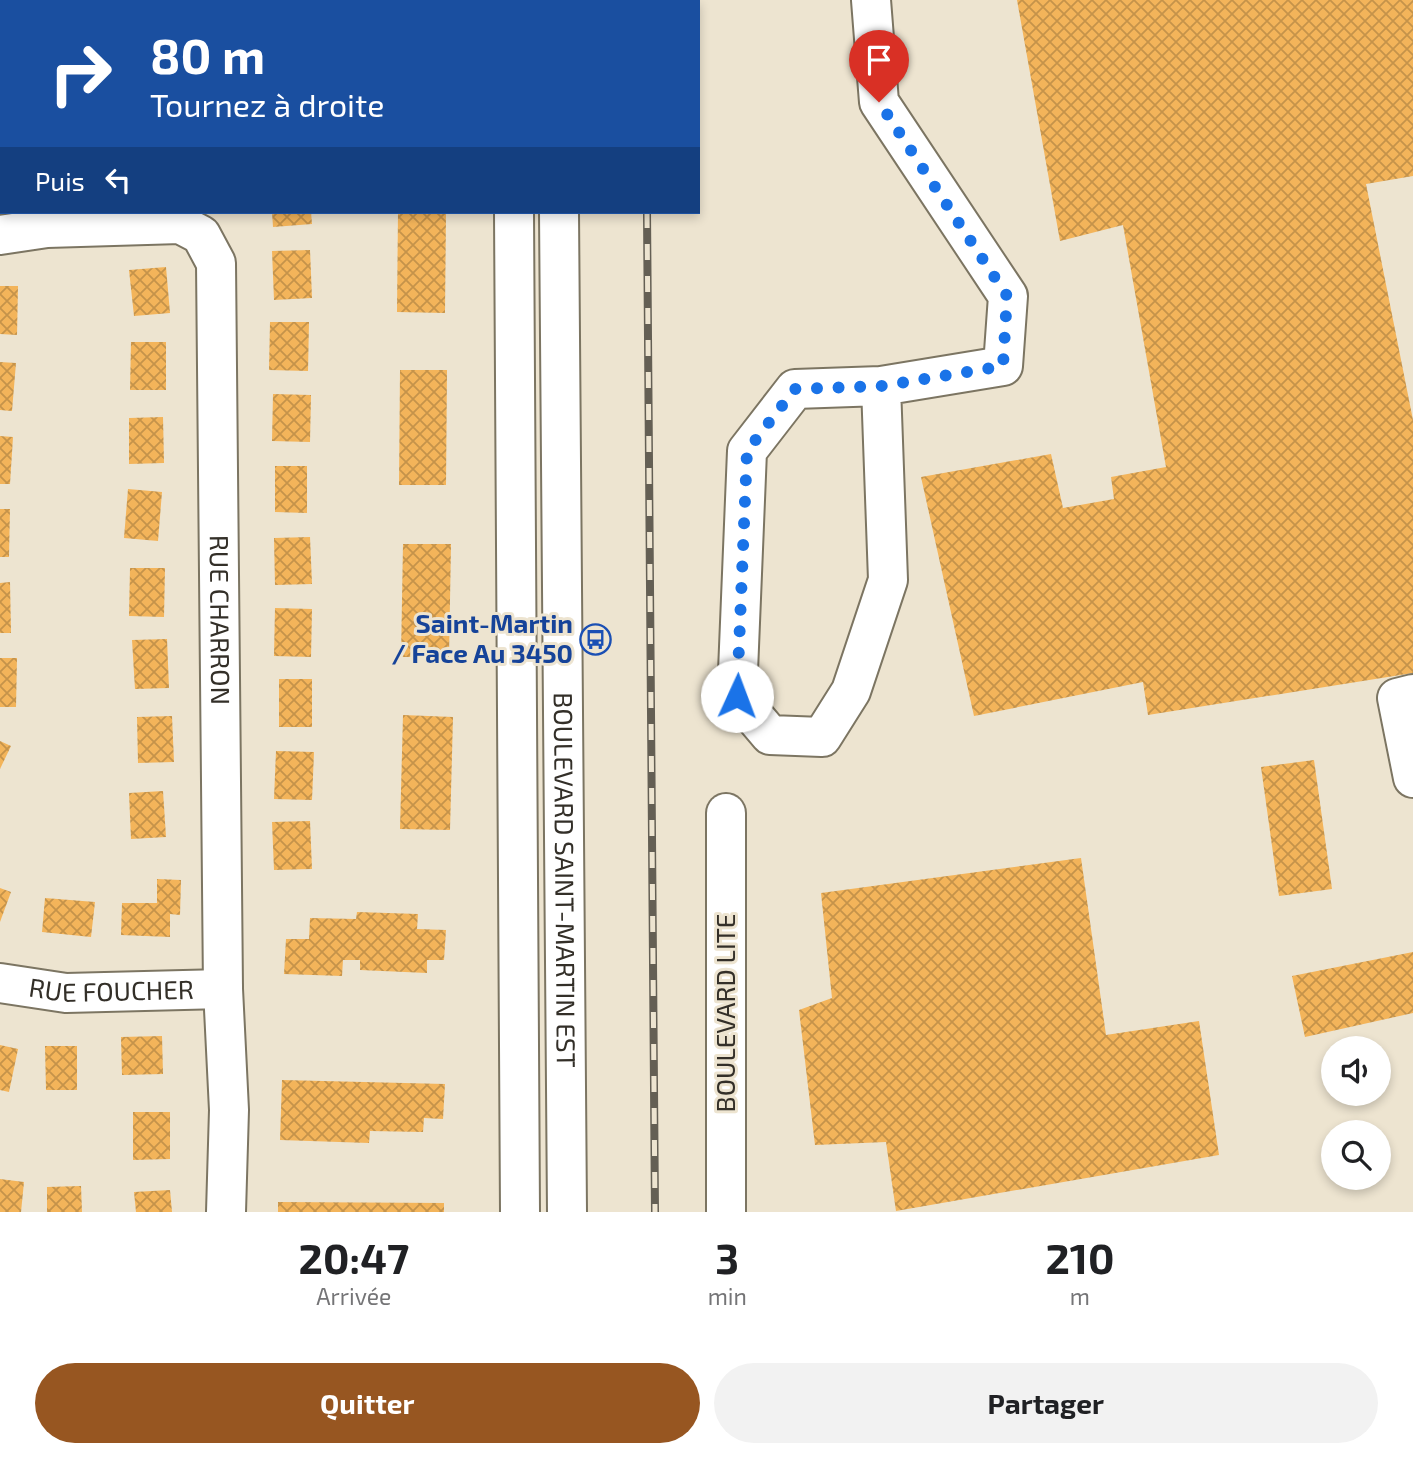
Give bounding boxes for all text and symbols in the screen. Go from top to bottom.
text: 80 m [150,25,265,84]
icon: right [35,28,126,119]
pin [849,30,909,102]
icon: arrive [860,41,898,79]
text: Tournez à droite [150,85,384,123]
icon: left [99,161,137,199]
text: Puis [35,165,85,196]
street label: RUE CHARRON [205,535,237,705]
place label: Saint-Martin / Face Au 3450 [391,607,573,668]
bus stop icon: Saint-Martin / Face Au 3450 [579,622,613,656]
position arrow [700,659,774,733]
street label: BOULEVARD SAINT-MARTIN EST [549,692,583,1068]
street label: BOULEVARD LITE [709,914,740,1112]
street label: RUE FOUCHER [27,971,194,1007]
map controls [1321,1036,1391,1190]
button: sound [1321,1036,1391,1106]
button: search [1321,1120,1391,1190]
text: 20:47 [299,1232,409,1282]
text: 3 [715,1232,739,1282]
text: 210 [1045,1232,1114,1282]
text: Arrivée [316,1282,391,1310]
text: min [708,1282,747,1310]
text: m [1070,1282,1090,1310]
button: Quitter [35,1363,700,1443]
button: Partager [714,1363,1378,1443]

